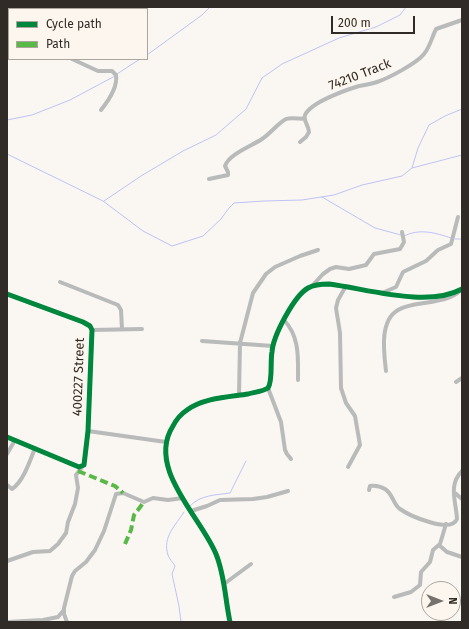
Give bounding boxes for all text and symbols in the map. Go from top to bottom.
legend [8,8,148,60]
scale bar [333,8,417,34]
text: 200 m [338,16,371,30]
text: Cycle path [46,17,102,31]
text: Path [46,37,70,51]
street label: 74210 Track [327,56,393,94]
street label: 400227 Street [70,338,88,416]
north arrow [421,581,461,621]
text: N [446,597,459,605]

